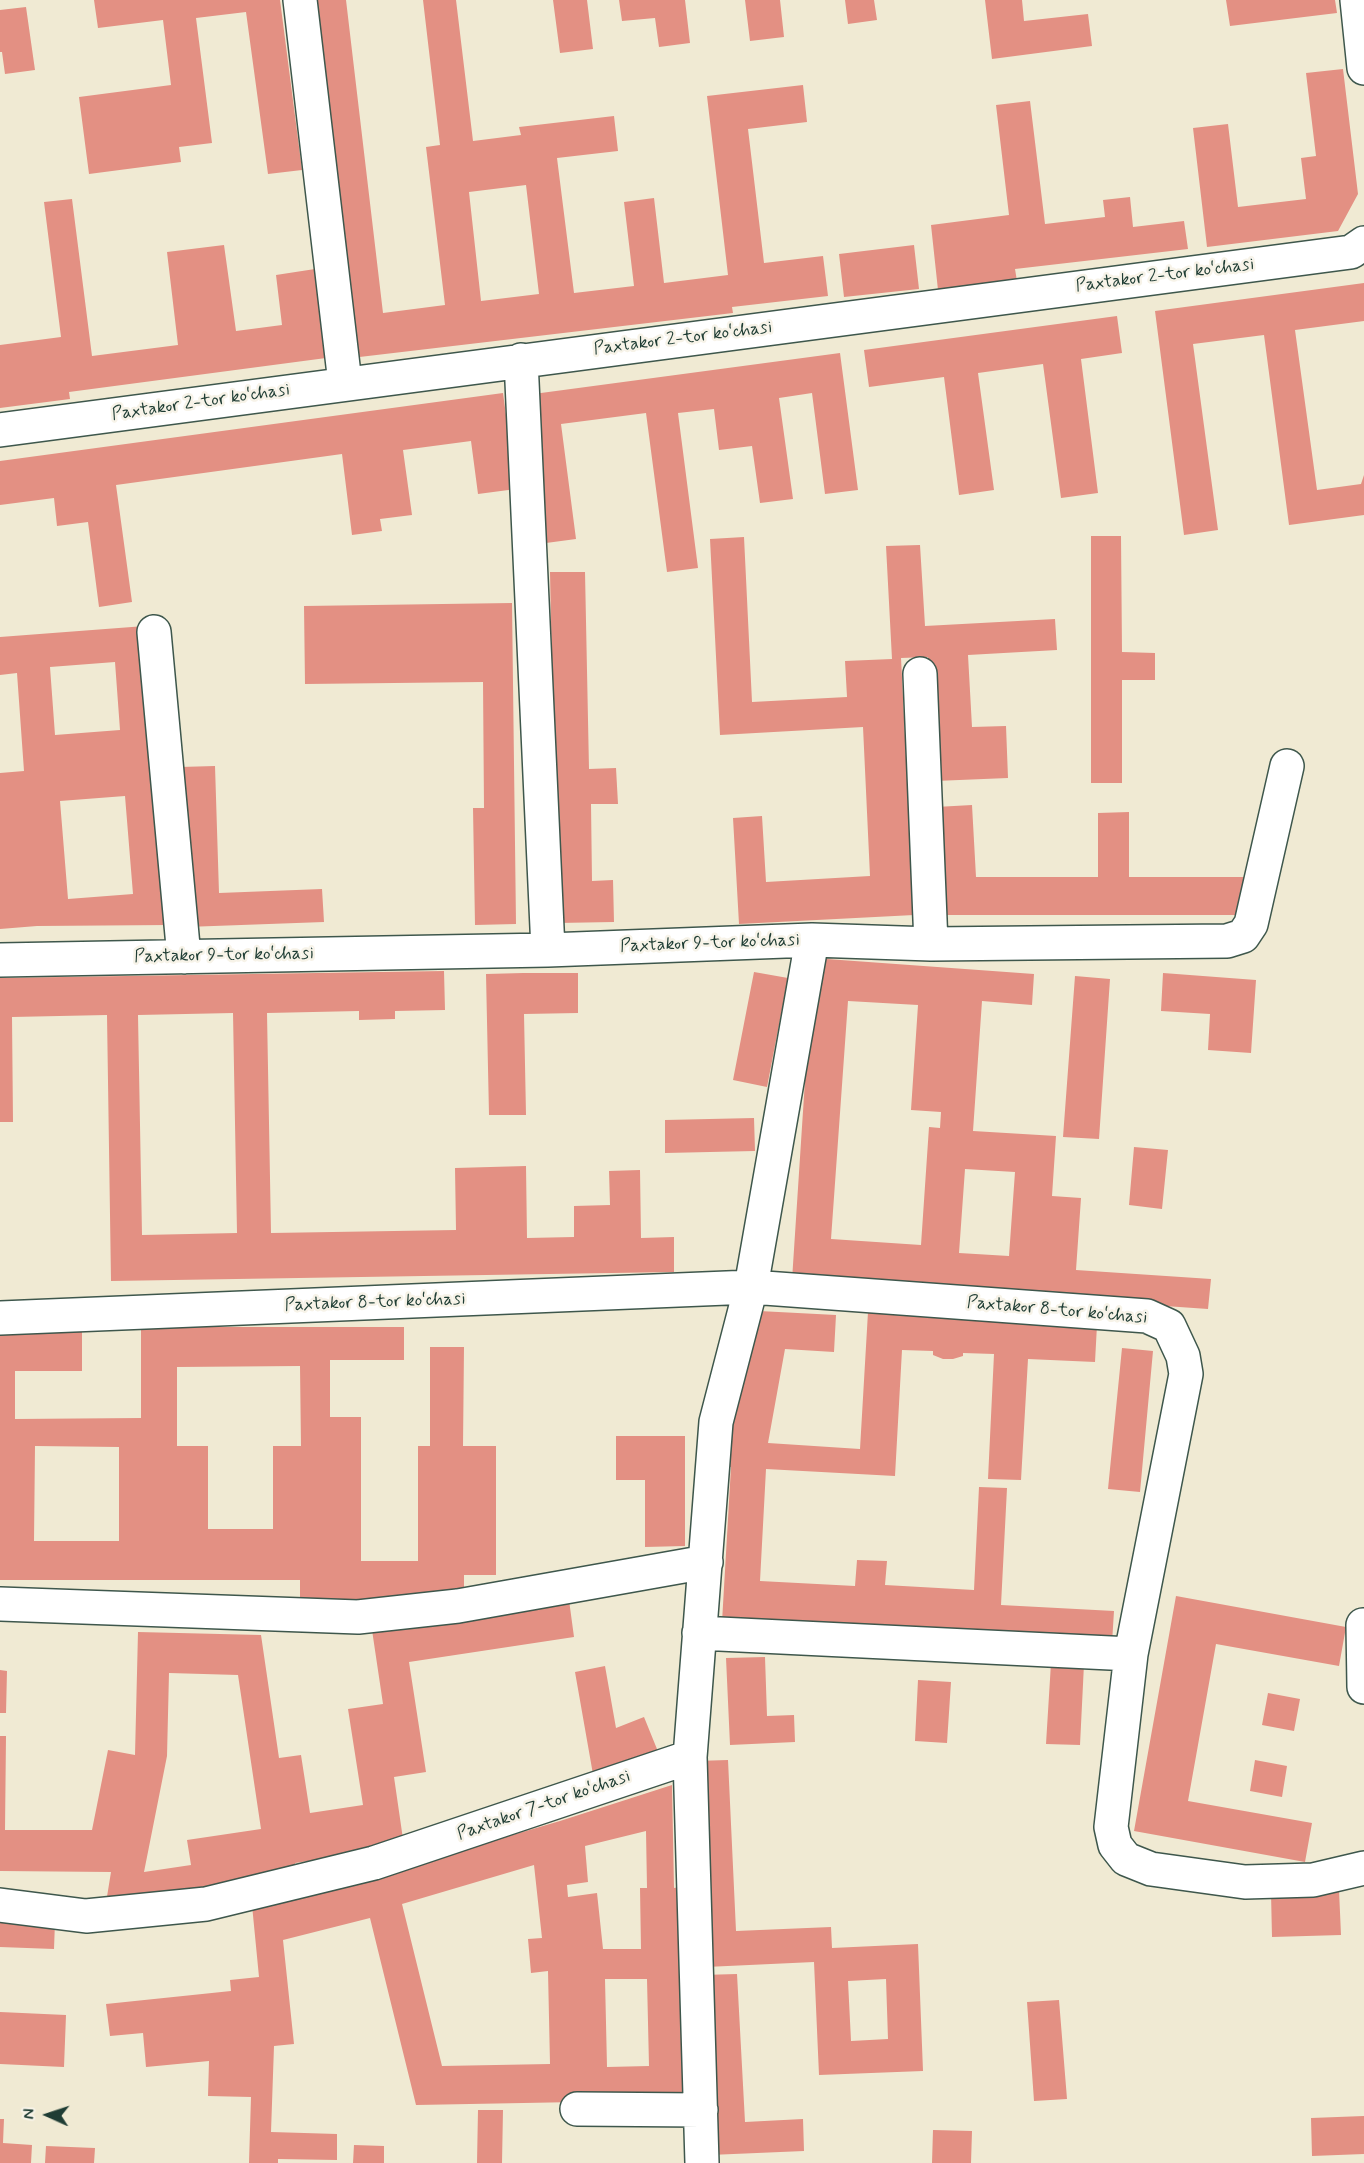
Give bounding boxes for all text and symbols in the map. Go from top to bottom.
street label: Paxtakor 2-tor koʻchasi [1075,254,1255,298]
street label: Paxtakor 2-tor koʻchasi [593,317,773,361]
street label: Paxtakor 2-tor koʻchasi [111,380,291,426]
street label: Paxtakor 9-tor koʻchasi [620,930,800,958]
street label: Paxtakor 9-tor koʻchasi [134,944,314,968]
street label: Paxtakor 8-tor koʻchasi [284,1289,466,1317]
street label: Paxtakor 8-tor koʻchasi [966,1292,1148,1330]
street label: Paxtakor 7-tor koʻchasi [455,1766,633,1846]
north arrow [18,2085,78,2145]
text: N [19,2108,40,2120]

